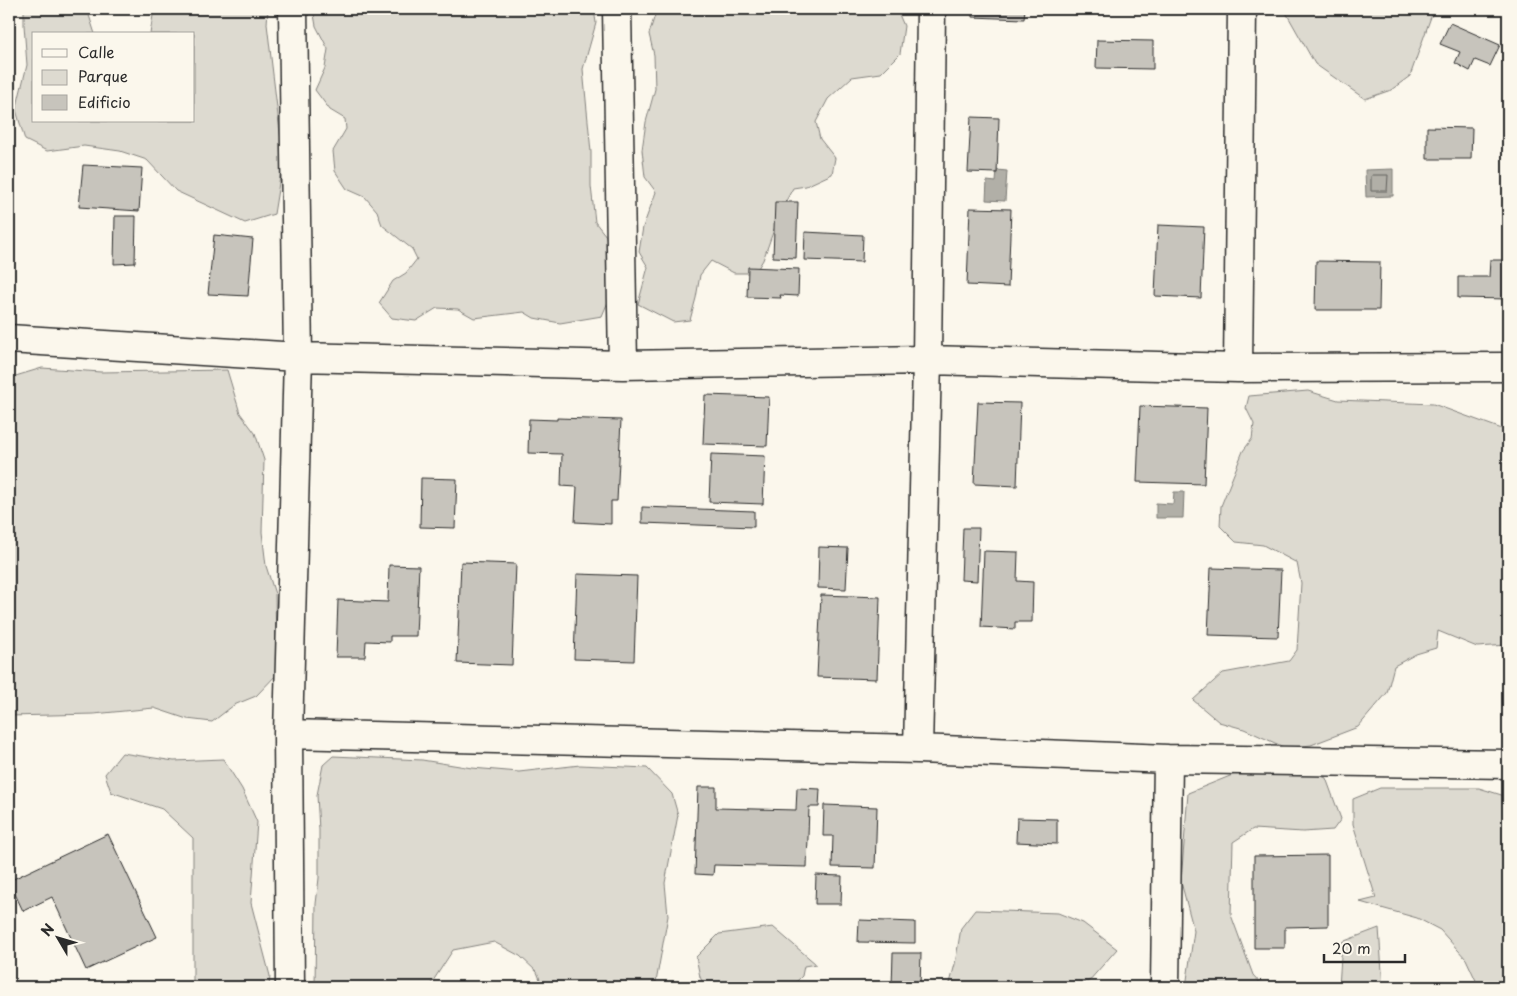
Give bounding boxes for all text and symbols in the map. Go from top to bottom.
legend [32,32,195,122]
text: Calle [78,40,115,63]
text: Parque [78,64,128,87]
text: Edificio [78,90,131,113]
north arrow [32,914,82,964]
text: N [36,919,59,941]
scale bar [1324,931,1406,963]
text: 20 m [1332,936,1371,959]

